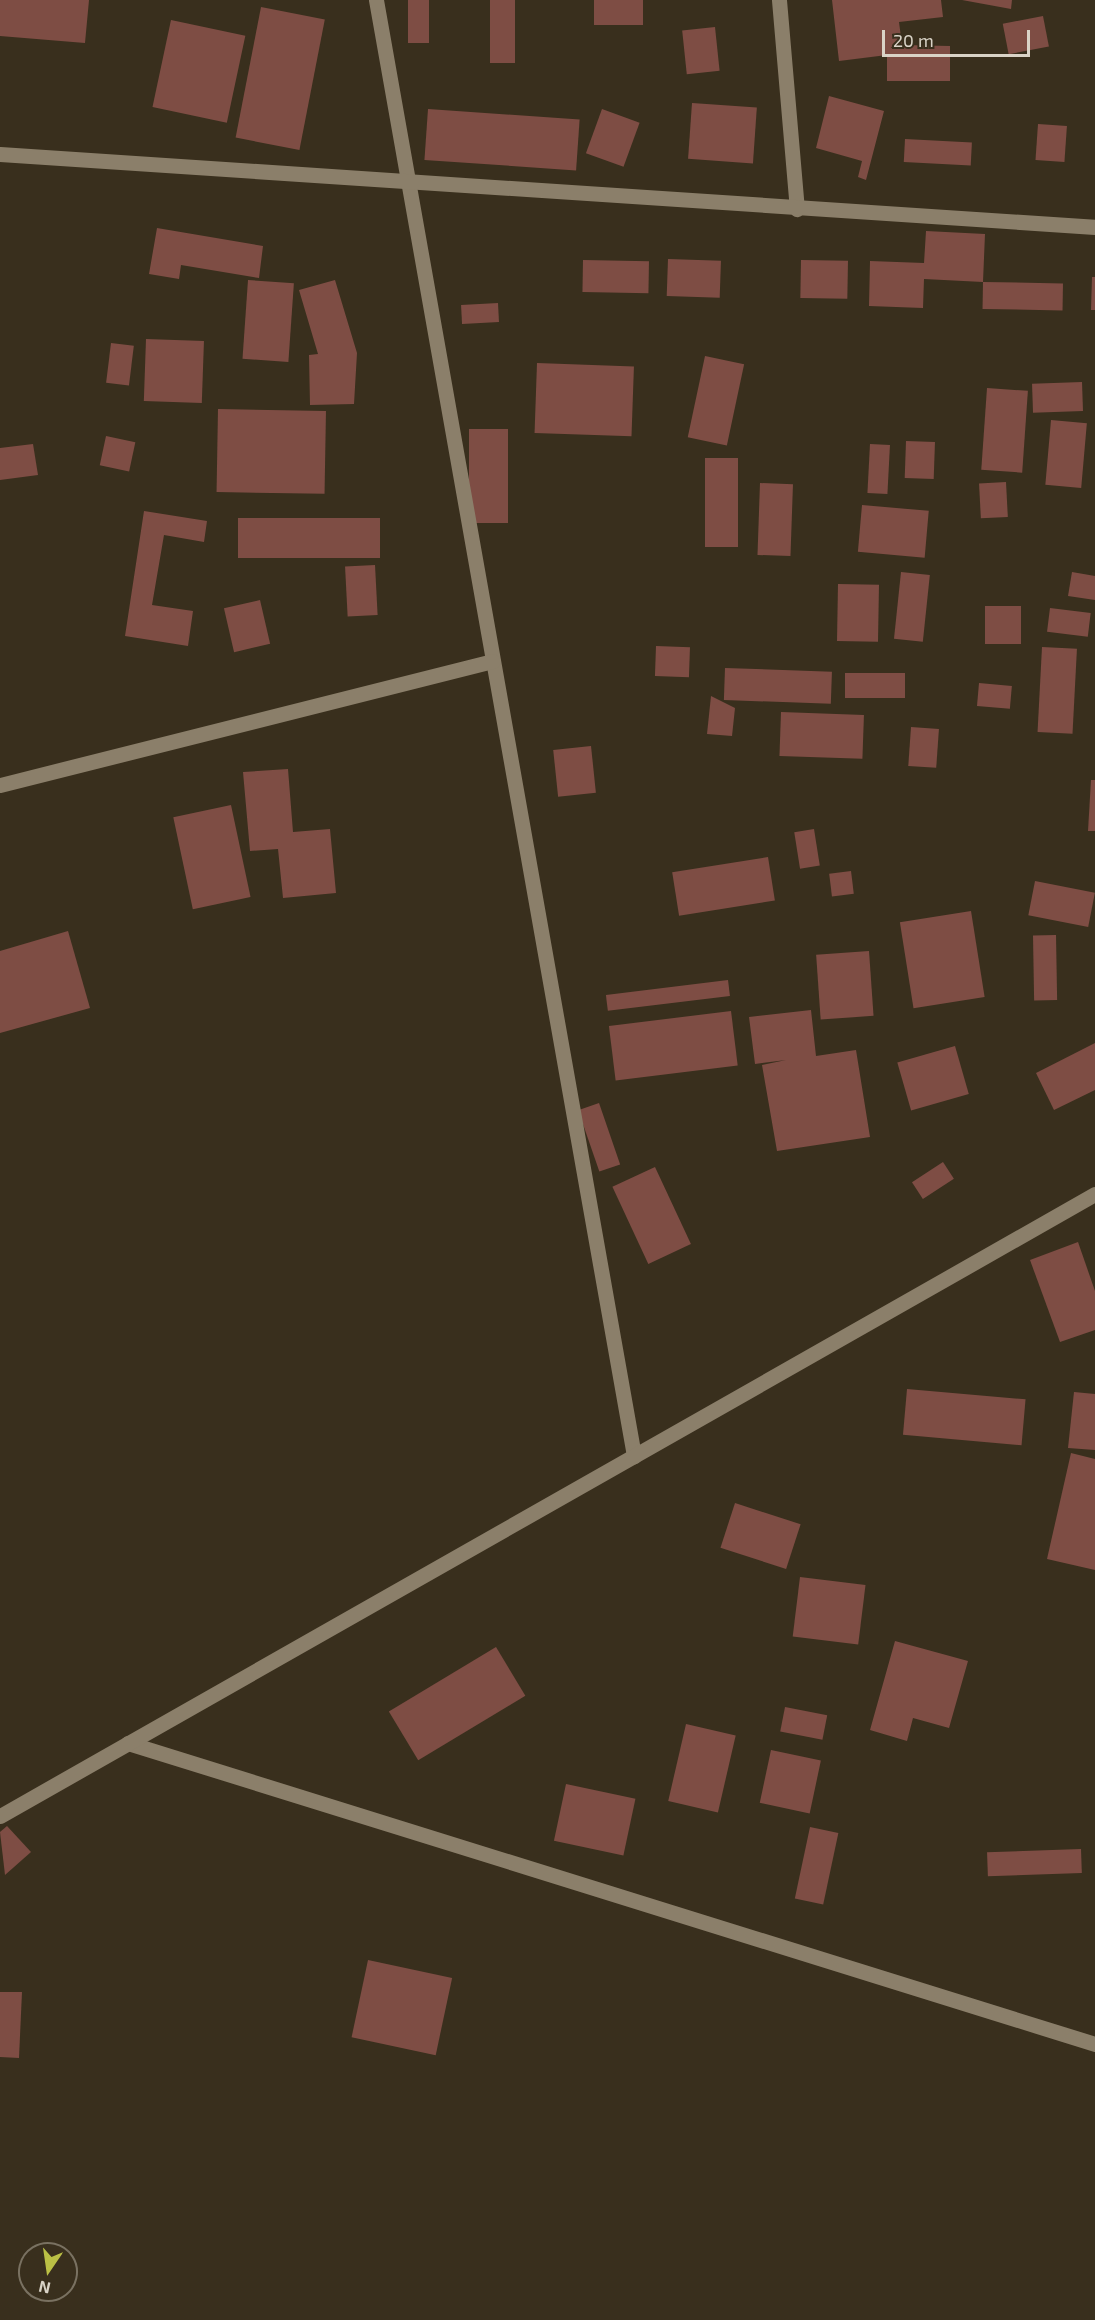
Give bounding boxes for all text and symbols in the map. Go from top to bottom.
scale bar [885,18,1034,56]
text: 20 m [893,29,934,51]
north arrow [18,2242,78,2302]
text: N [37,2278,52,2299]

